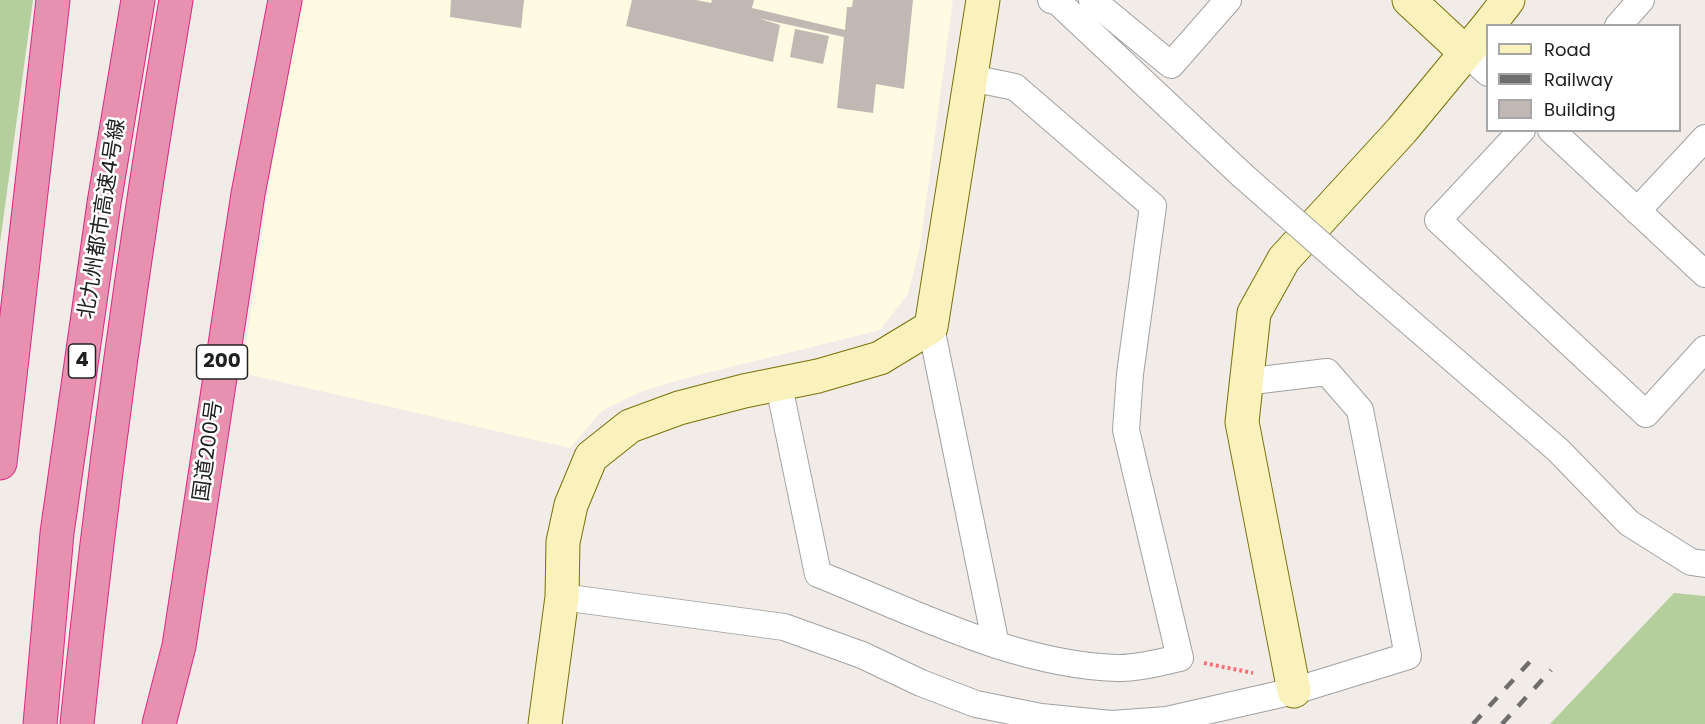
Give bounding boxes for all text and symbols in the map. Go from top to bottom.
legend [1486,24,1681,132]
text: Road [1544,37,1591,62]
text: Railway [1544,67,1613,92]
text: Building [1544,97,1616,122]
street label: 北九州都市高速4号線 [75,117,131,321]
road number: 4 [68,344,96,378]
road number: 200 [196,345,248,379]
street label: 国道200号 [189,399,229,503]

